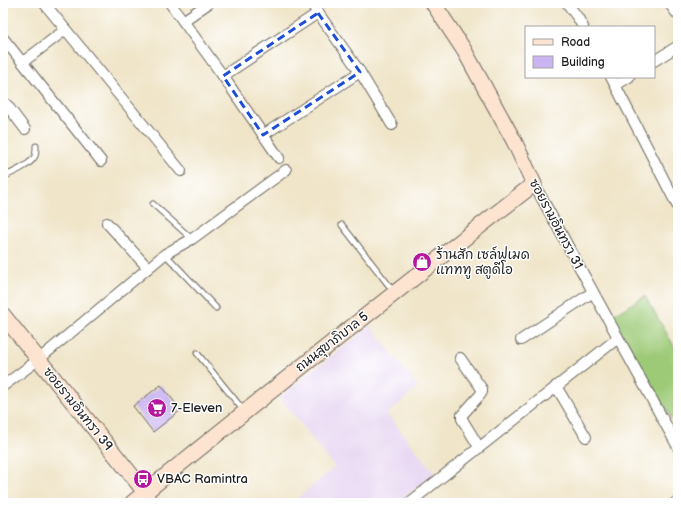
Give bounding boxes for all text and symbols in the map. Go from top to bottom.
legend [525,26,655,78]
text: Road [561,35,590,50]
text: Building [561,55,605,70]
street label: ซอยรามอินทรา 31 [526,176,586,272]
place label: ร้านสัก เซล์ฟเมด แทททู สตูดีโอ [436,245,530,279]
shop icon: ร้านสัก เซล์ฟเมด แทททู สตูดีโอ [411,251,433,273]
street label: ถนนสุขาภิบาล 5 [292,309,372,376]
street label: ซอยรามอินทรา 39 [40,364,116,454]
supermarket icon: 7-Eleven [146,397,168,419]
place label: 7-Eleven [171,400,222,416]
bus stop icon: VBAC Ramintra [132,468,154,490]
place label: VBAC Ramintra [157,471,248,487]

